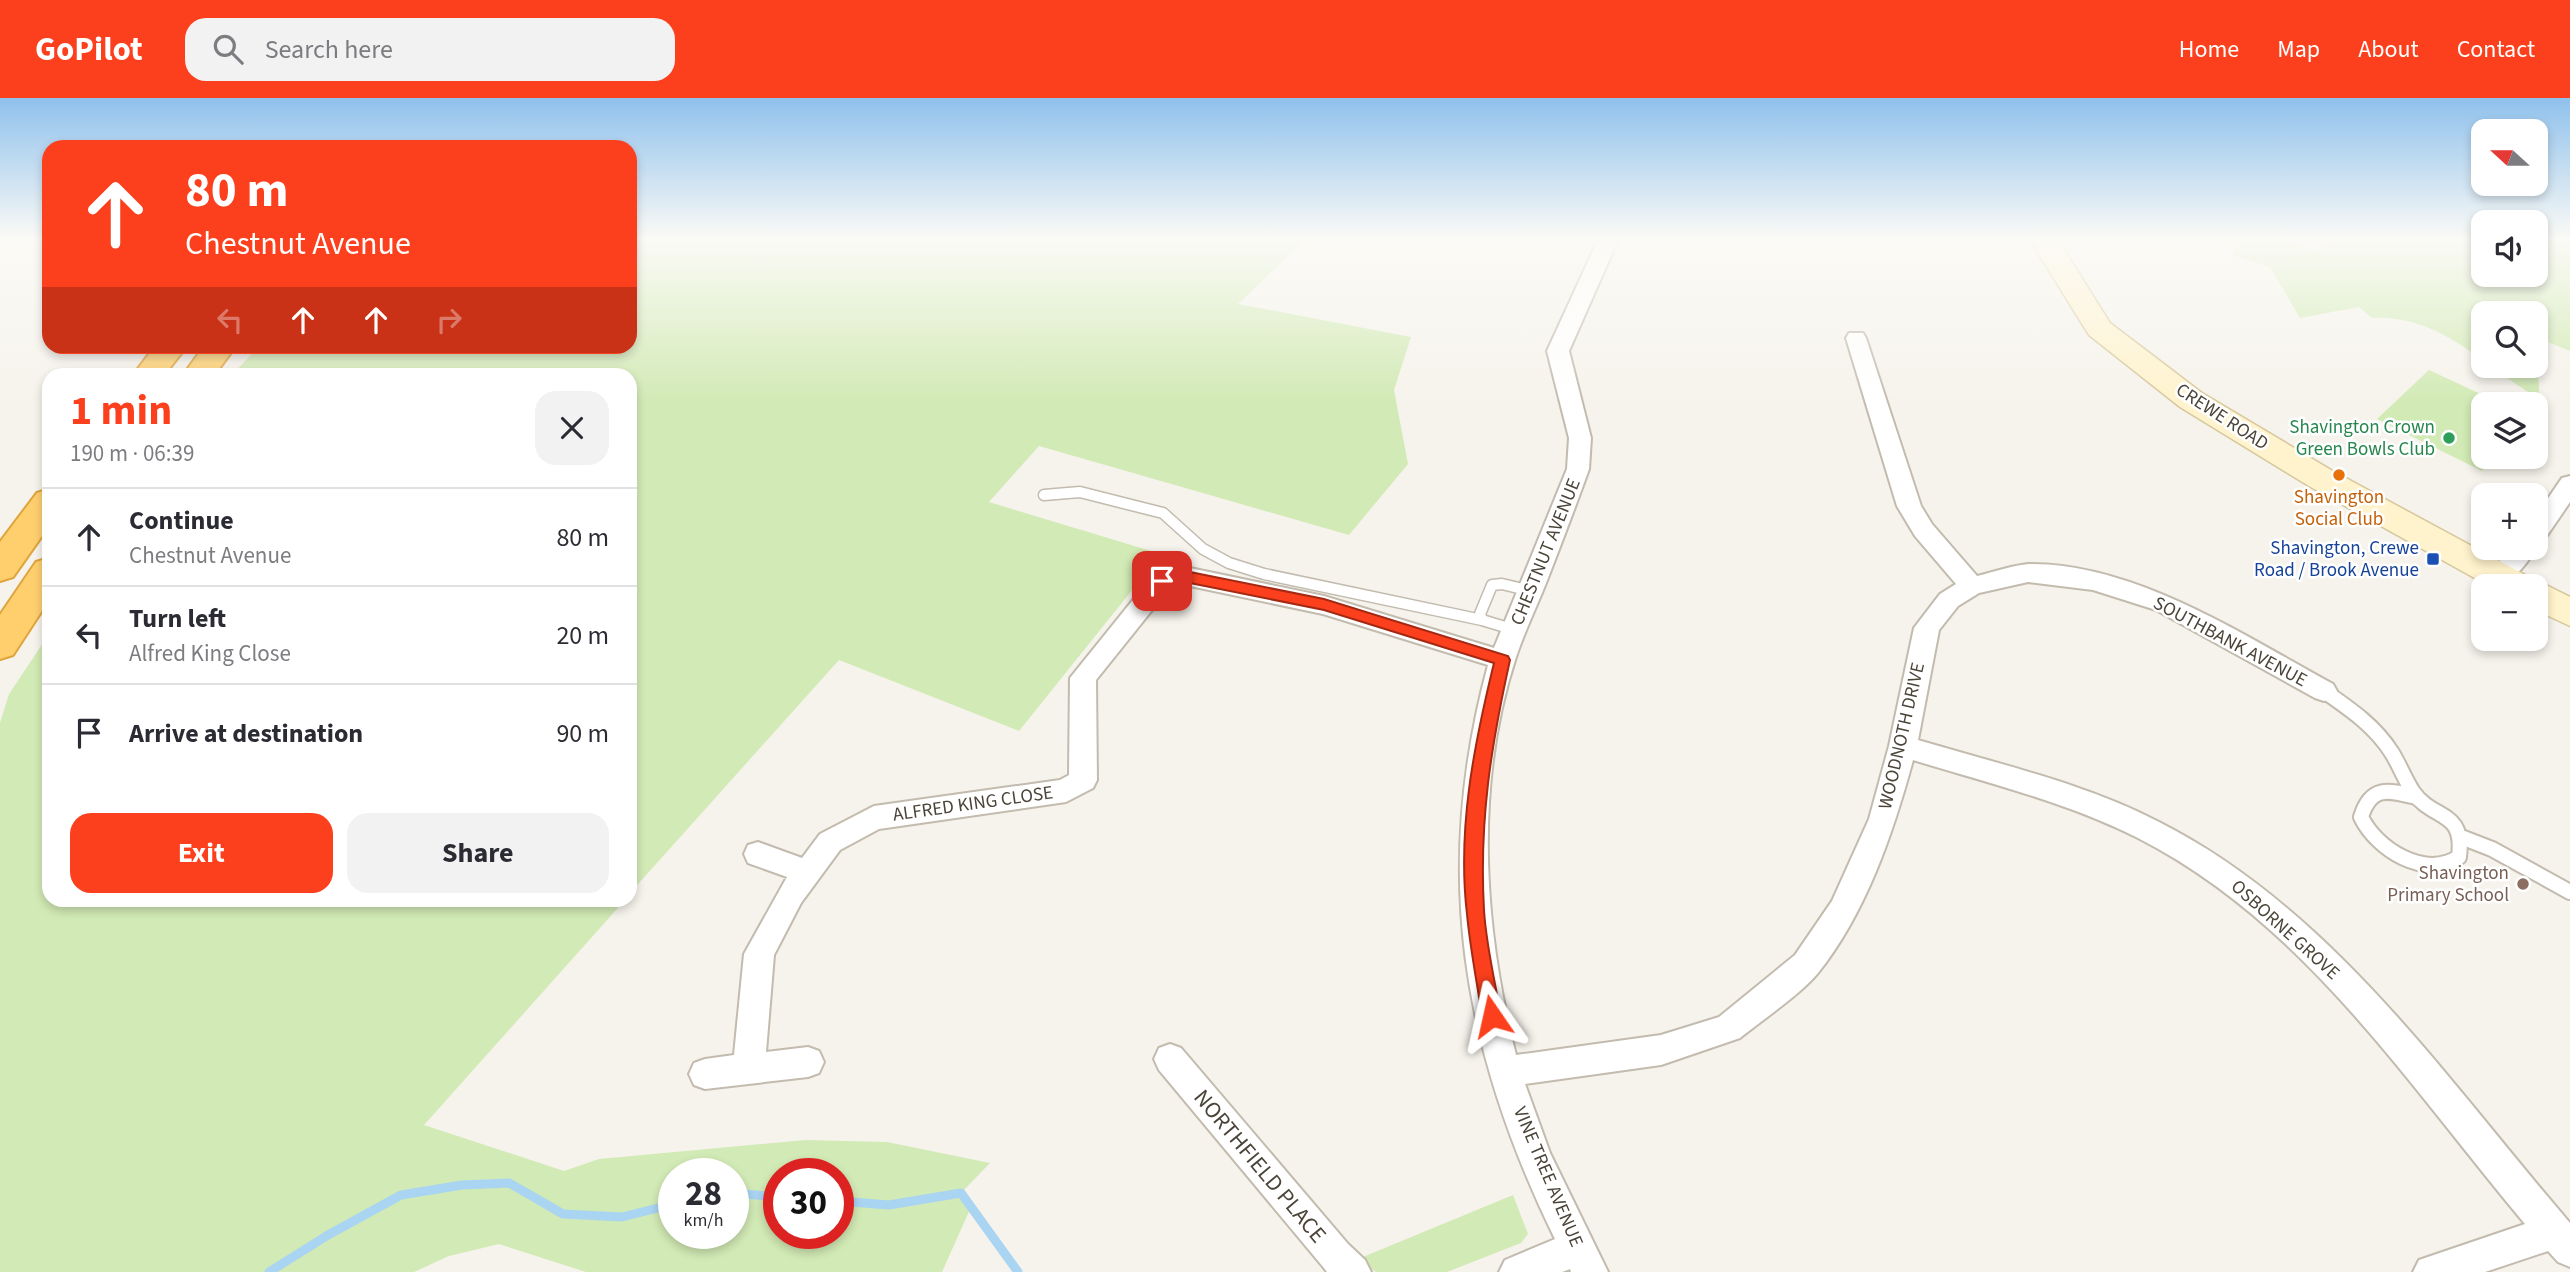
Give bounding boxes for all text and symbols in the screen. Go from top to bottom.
search box [185,18,675,81]
text: GoPilot [35,26,143,73]
icon: search [209,30,247,68]
text: Search here [265,31,393,68]
text: Home [2179,32,2239,67]
text: Map [2277,32,2320,67]
text: About [2358,32,2419,67]
text: Contact [2457,32,2535,67]
north arrow [2471,119,2548,196]
map controls [2471,119,2548,651]
text: 80 m [185,156,289,226]
icon: ahead [70,168,161,259]
button: sound [2471,210,2548,287]
text: Chestnut Avenue [185,221,411,267]
icon: left [211,301,249,339]
icon: ahead [284,301,322,339]
icon: ahead [357,301,395,339]
icon: right [430,301,468,339]
button: search [2471,301,2548,378]
street label: CREWE ROAD [2170,377,2274,457]
text: 1 min [70,381,172,441]
button: close [535,391,609,465]
button: layers [2471,392,2548,469]
place label: Shavington Crown Green Bowls Club [2289,414,2435,463]
marker: Shavington Crown Green Bowls Club [2441,430,2457,446]
text: 190 m · 06:39 [70,437,194,470]
marker: Shavington Social Club [2331,467,2347,483]
street label: CHESTNUT AVENUE [1504,475,1588,629]
button: + [2471,483,2548,560]
place label: Shavington Social Club [2294,484,2384,533]
text: Continue [129,502,234,539]
icon: ahead [70,518,108,556]
text: 80 m [556,519,609,556]
place label: Shavington, Crewe Road / Brook Avenue [2254,535,2419,584]
text: Chestnut Avenue [129,539,291,572]
pin [1132,551,1192,611]
marker: Shavington, Crewe Road / Brook Avenue [2425,551,2441,567]
icon: arrive [1143,562,1181,600]
button: − [2471,574,2548,651]
street label: SOUTHBANK AVENUE [2148,590,2312,694]
text: Turn left [129,600,226,637]
icon: left [70,616,108,654]
text: 20 m [556,617,609,654]
text: Alfred King Close [129,637,291,670]
street label: WOODNOTH DRIVE [1872,660,1932,812]
icon: arrive [70,714,108,752]
text: Arrive at destination [129,715,363,752]
text: 90 m [556,715,609,752]
street label: ALFRED KING CLOSE [891,779,1055,829]
button: Exit [70,813,333,893]
button: Share [347,813,609,893]
place label: Shavington Primary School [2387,860,2509,909]
street label: OSBORNE GROVE [2225,874,2345,986]
marker: Shavington Primary School [2515,876,2531,892]
position arrow [1455,979,1529,1053]
street label: NORTHFIELD PLACE [1186,1082,1334,1250]
street label: VINE TREE AVENUE [1506,1103,1590,1251]
speed limit sign: 30 [763,1158,854,1249]
text: 28 [685,1169,722,1219]
text: km/h [684,1208,723,1233]

